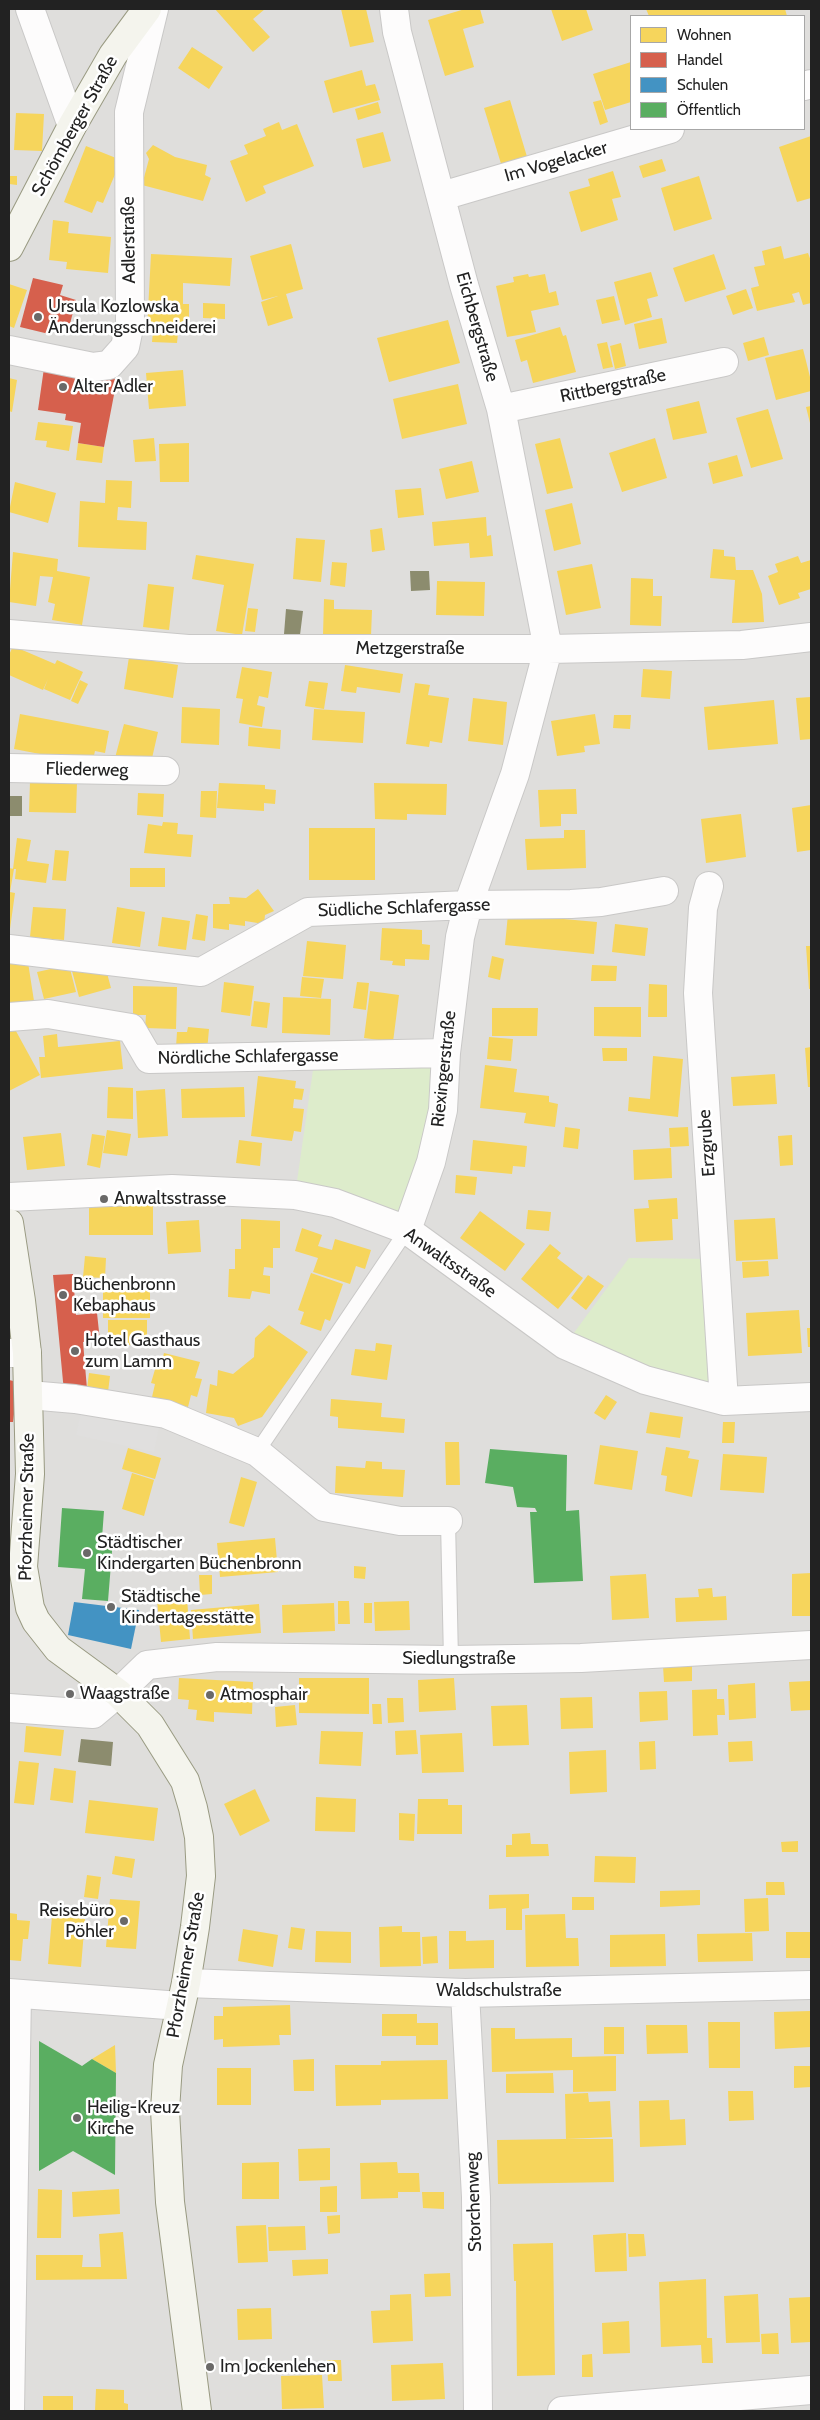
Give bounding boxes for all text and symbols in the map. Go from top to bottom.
legend [630,15,805,130]
text: Wohnen [677,26,731,44]
text: Handel [677,51,723,69]
street label: Schömberger Straße [28,52,122,200]
text: Schulen [677,76,728,94]
text: Öffentlich [677,101,741,119]
street label: Im Vogelacker [502,137,610,187]
street label: Adlerstraße [117,196,141,284]
street label: Eichbergstraße [451,270,503,384]
place label: Ursula Kozlowska Änderungsschneiderei [48,296,216,338]
marker: Ursula Kozlowska Änderungsschneiderei [32,311,44,323]
street label: Rittbergstraße [558,364,668,408]
place label: Alter Adler [73,376,153,398]
marker: Alter Adler [57,381,69,393]
street label: Metzgerstraße [355,638,465,660]
street label: Fliederweg [45,758,129,782]
street label: Südliche Schlafergasse [317,894,491,922]
street label: Riexingerstraße [427,1010,461,1128]
street label: Nördliche Schlafergasse [158,1045,338,1069]
street label: Erzgrube [694,1109,720,1177]
place label: Anwaltsstrasse [114,1188,226,1210]
marker: Anwaltsstrasse [98,1193,110,1205]
street label: Anwaltsstraße [400,1223,500,1303]
place label: Büchenbronn Kebaphaus [73,1274,176,1316]
marker: Büchenbronn Kebaphaus [57,1289,69,1301]
place label: Hotel Gasthaus zum Lamm [85,1330,200,1372]
marker: Hotel Gasthaus zum Lamm [69,1345,81,1357]
street label: Pforzheimer Straße [15,1433,39,1581]
place label: Städtischer Kindergarten Büchenbronn [97,1532,302,1575]
marker: Städtischer Kindergarten Büchenbronn [81,1547,93,1559]
place label: Städtische Kindertagesstätte [121,1586,254,1628]
marker: Städtische Kindertagesstätte [105,1601,117,1613]
street label: Siedlungstraße [402,1648,516,1670]
place label: Waagstraße [80,1683,170,1705]
place label: Atmosphair [220,1684,308,1706]
marker: Waagstraße [64,1688,76,1700]
marker: Atmosphair [204,1689,216,1701]
street label: Pforzheimer Straße [163,1890,209,2040]
place label: Reisebüro Pöhler [39,1900,114,1942]
marker: Reisebüro Pöhler [118,1915,130,1927]
street label: Waldschulstraße [436,1980,562,2002]
place label: Heilig-Kreuz Kirche [87,2097,180,2140]
marker: Heilig-Kreuz Kirche [71,2112,83,2124]
street label: Storchenweg [461,2152,487,2252]
place label: Im Jockenlehen [220,2356,336,2378]
marker: Im Jockenlehen [204,2361,216,2373]

